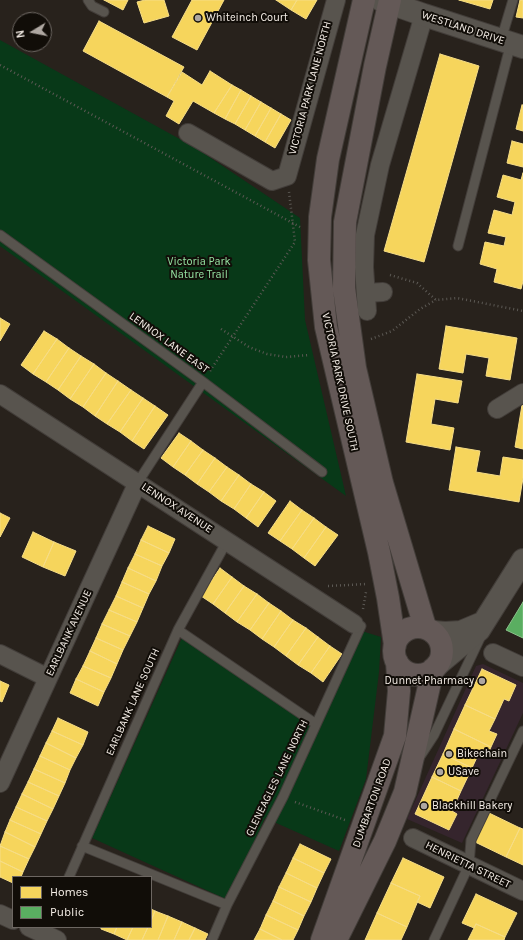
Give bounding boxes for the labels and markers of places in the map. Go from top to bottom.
place label: Whiteinch Court [206,11,288,25]
marker: Whiteinch Court [193,13,203,23]
place label: Dunnet Pharmacy [385,674,474,688]
marker: Dunnet Pharmacy [477,676,487,686]
place label: Bikechain [457,747,507,761]
marker: Bikechain [444,749,454,759]
place label: USave [448,765,479,779]
marker: USave [435,767,445,777]
place label: Blackhill Bakery [432,799,512,813]
marker: Blackhill Bakery [419,801,429,811]

